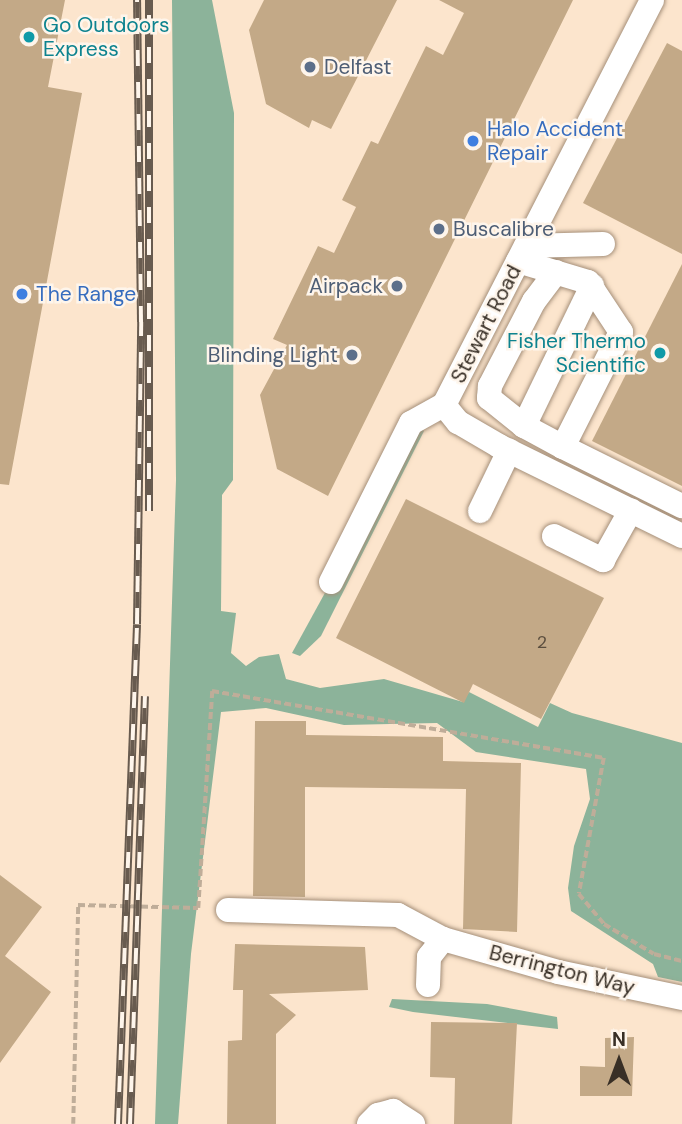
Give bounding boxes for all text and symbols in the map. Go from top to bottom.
place label: Go Outdoors Express [43,12,170,62]
marker: Go Outdoors Express [21,29,37,45]
place label: Delfast [324,54,392,80]
marker: Delfast [302,59,318,75]
place label: Halo Accident Repair [487,116,623,166]
marker: Halo Accident Repair [465,133,481,149]
place label: Buscalibre [453,216,554,242]
marker: Buscalibre [431,221,447,237]
street label: Stewart Road [445,261,527,387]
place label: Airpack [309,273,383,299]
marker: Airpack [389,278,405,294]
place label: The Range [36,281,136,307]
marker: The Range [14,286,30,302]
place label: Fisher Thermo Scientific [507,328,646,378]
place label: Blinding Light [208,342,338,368]
marker: Fisher Thermo Scientific [652,345,668,361]
marker: Blinding Light [344,347,360,363]
house number: 2 [537,631,547,653]
street label: Berrington Way [487,940,637,1000]
north arrow [584,1026,654,1096]
text: N [612,1027,626,1052]

